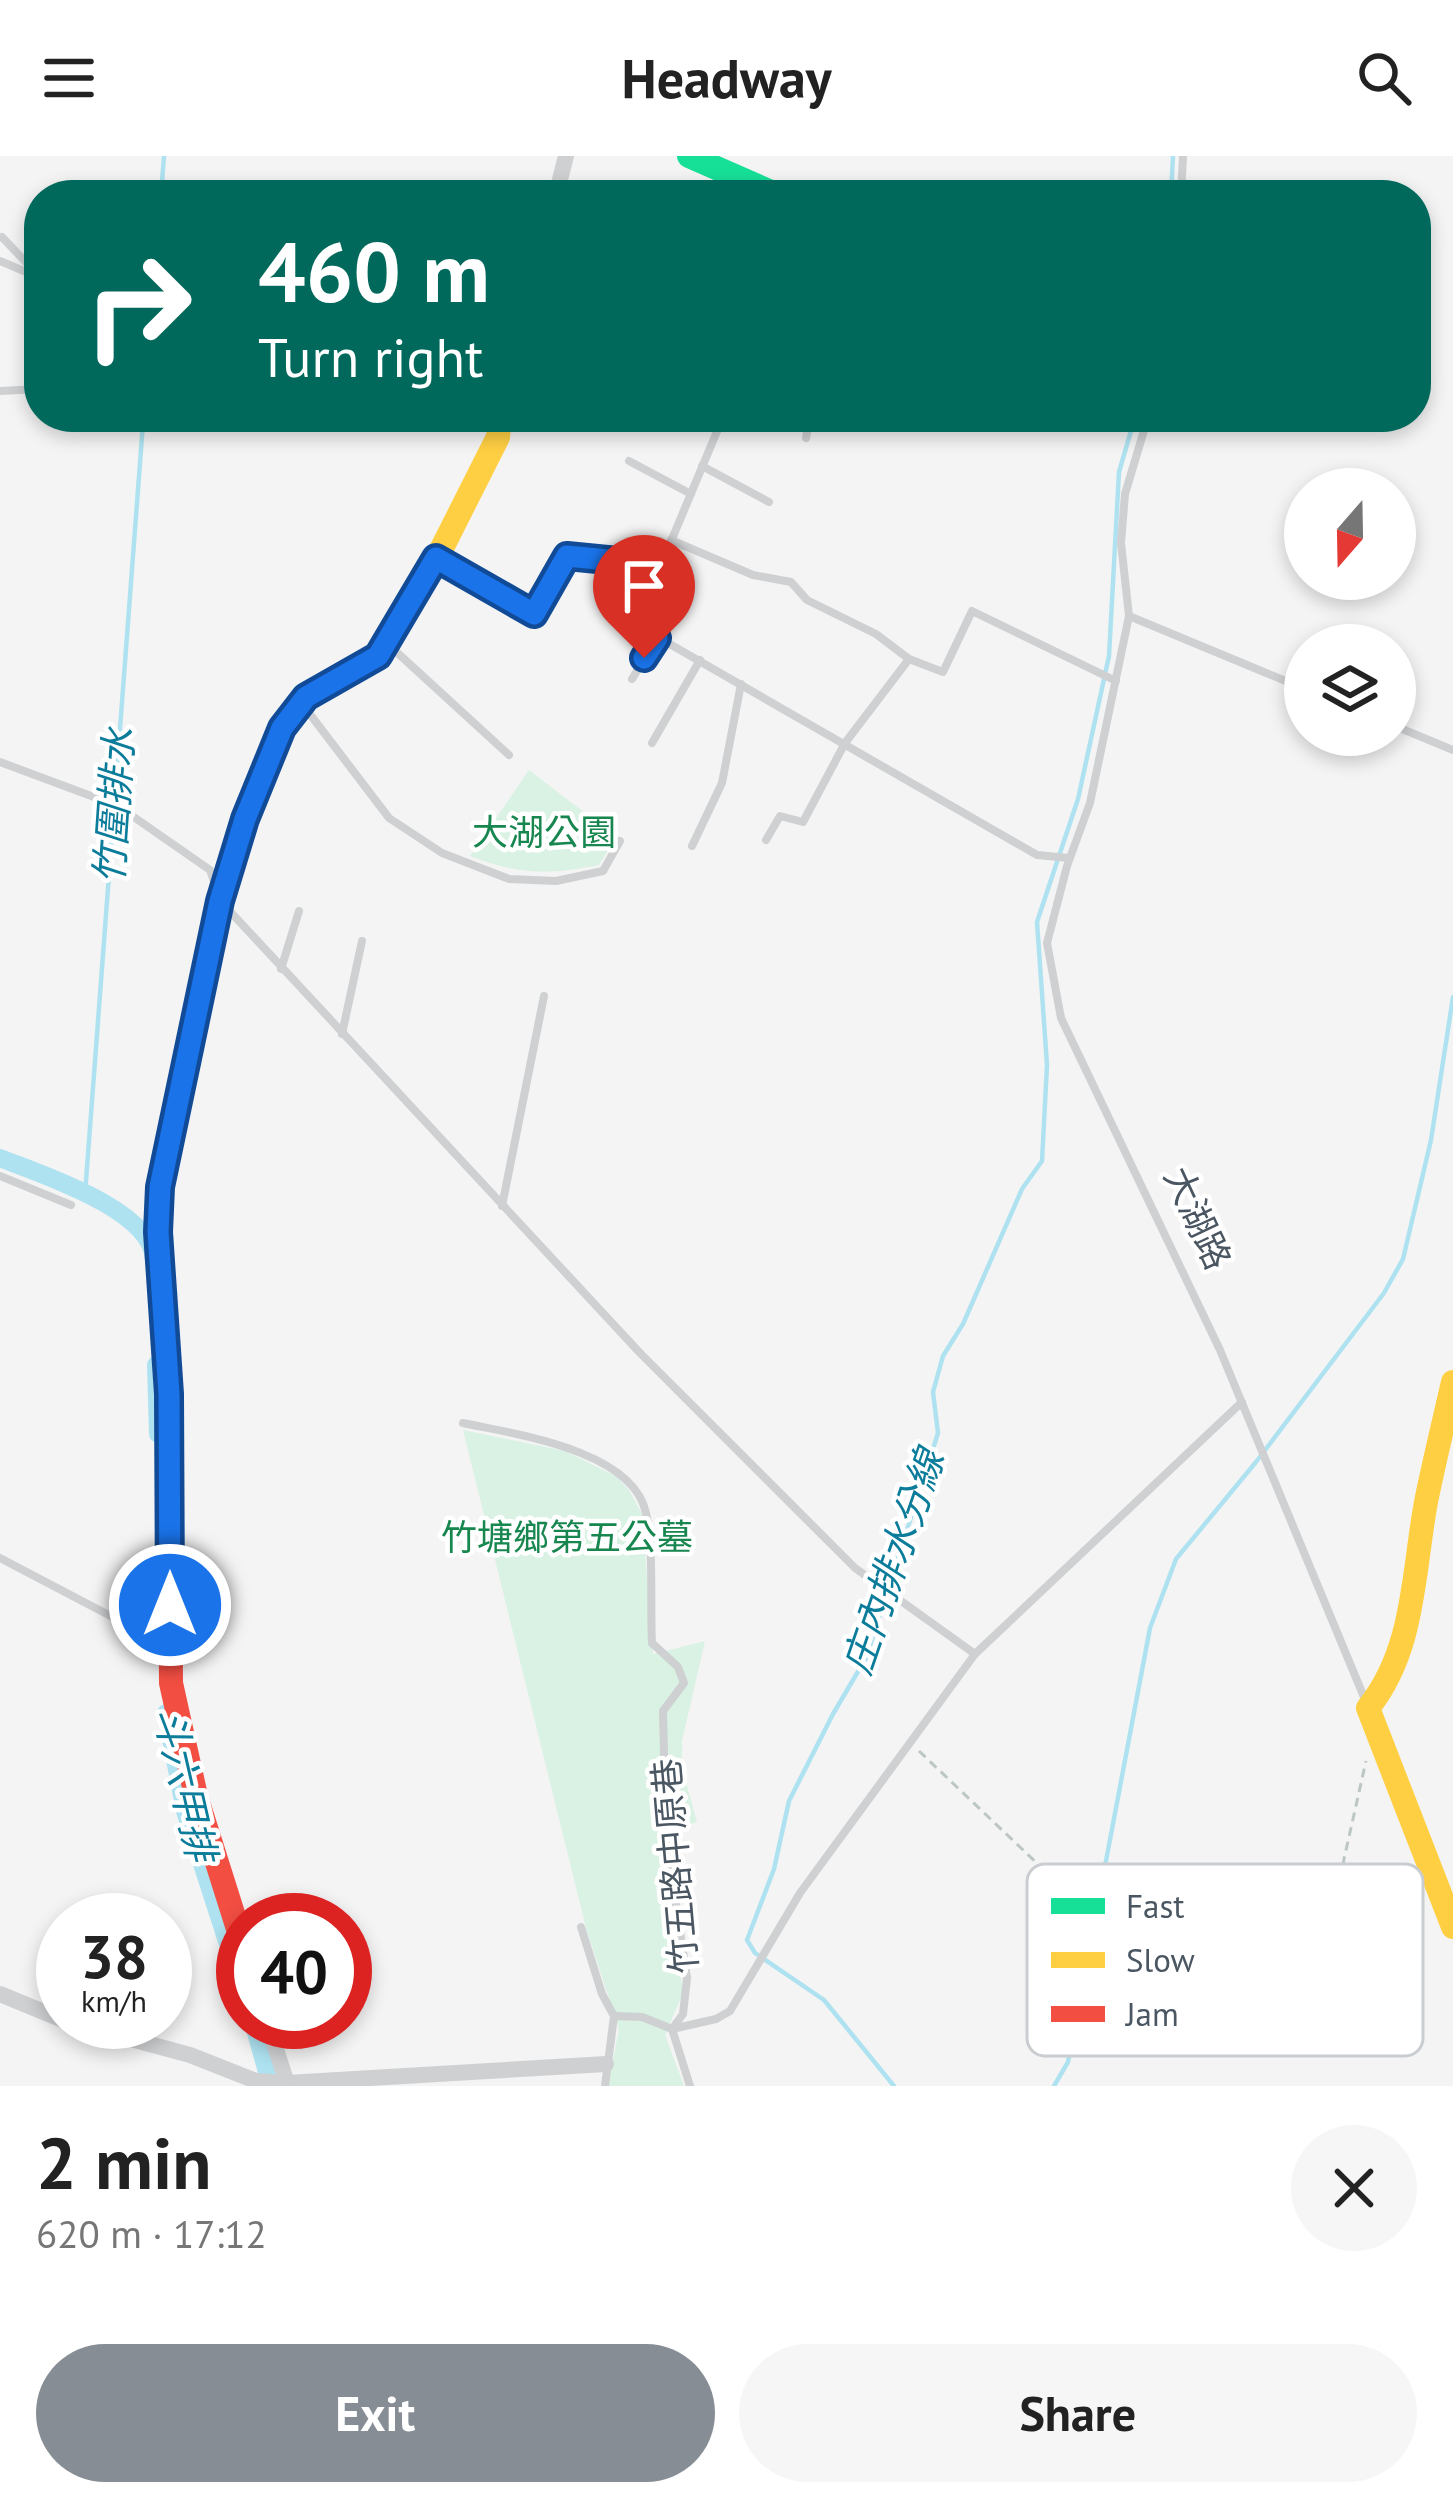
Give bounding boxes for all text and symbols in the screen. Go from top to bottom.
text: Headway [621,43,832,113]
icon: menu [36,45,102,111]
icon: search [1351,45,1417,111]
text: 460 m [258,216,490,325]
icon: right [60,228,216,384]
text: Turn right [258,322,483,392]
north arrow [1284,468,1416,600]
map controls [1284,468,1416,756]
pin [593,535,695,658]
icon: arrive [611,553,677,619]
button: layers [1284,624,1416,756]
water label: 竹圍排水 [83,724,145,886]
park label: 大湖公園 [472,808,616,855]
street label: 大湖路 [1154,1159,1243,1277]
water label: 庄內排水分線 [830,1439,956,1681]
park label: 竹塘鄉第五公墓 [441,1513,693,1560]
position arrow [107,1542,233,1668]
water label: 斗六甲排 [143,1702,229,1870]
street label: 竹五路中原巷 [642,1756,707,1976]
legend [1027,1864,1423,2056]
text: Fast [1126,1884,1185,1927]
speed limit sign: 40 [216,1893,372,2049]
text: 38 [80,1917,148,1995]
text: Slow [1126,1938,1195,1981]
text: km/h [81,1981,147,2020]
text: Jam [1124,1992,1179,2035]
text: 2 min [36,2116,212,2209]
button: close [1291,2125,1417,2251]
text: 620 m · 17:12 [36,2208,267,2259]
button: Exit [36,2344,715,2482]
button: Share [739,2344,1417,2482]

